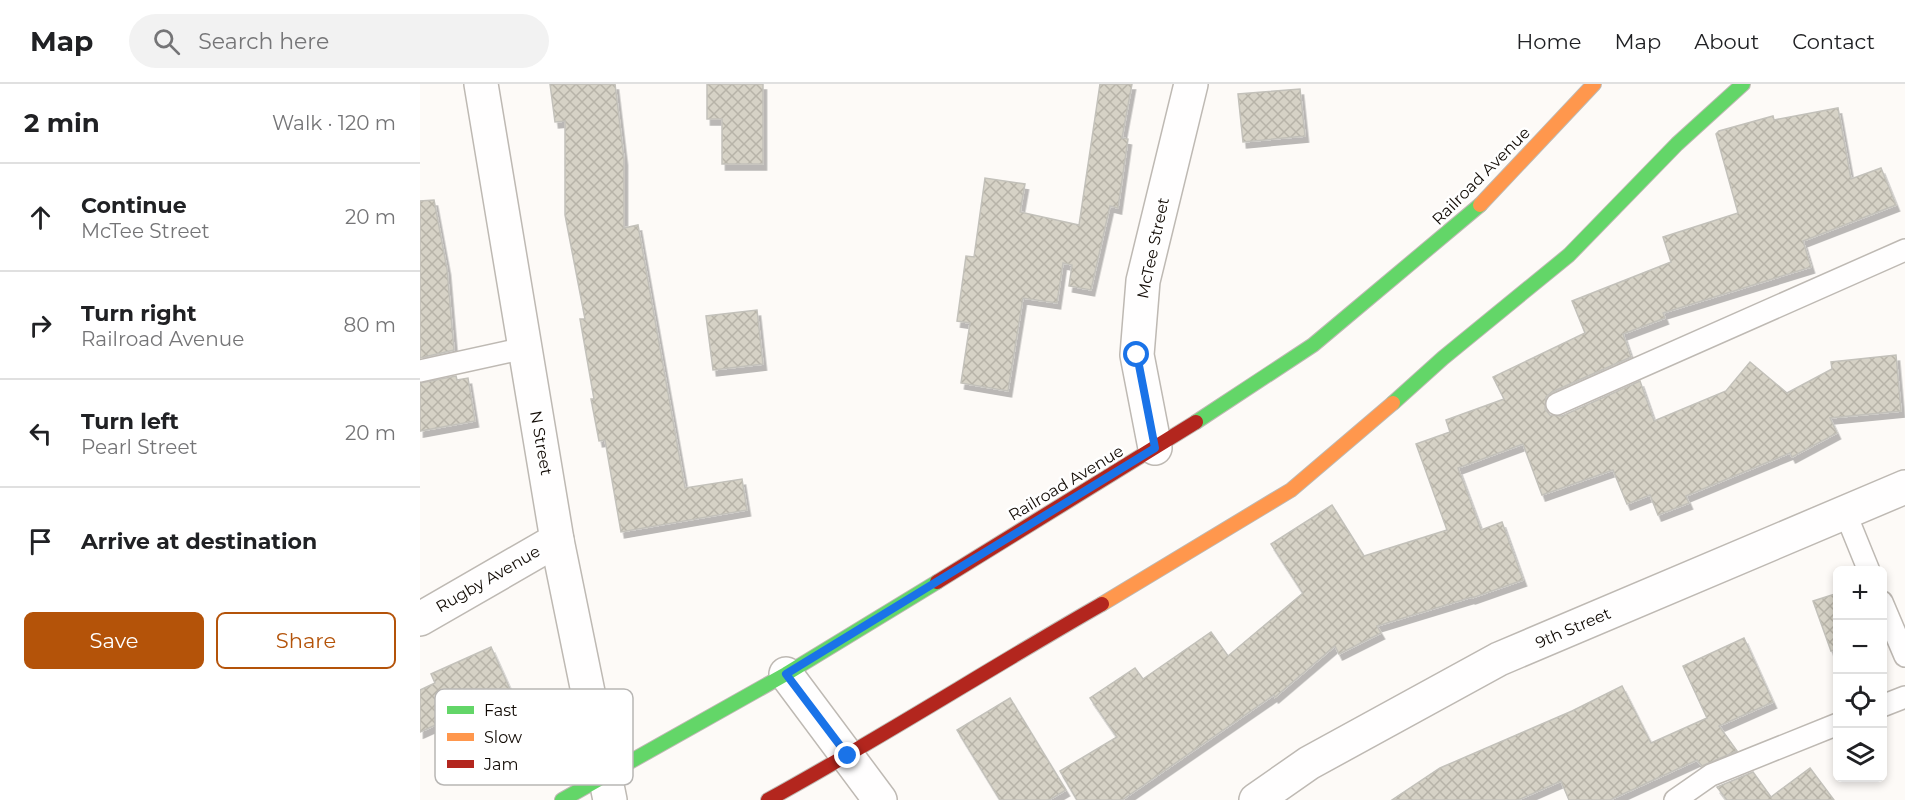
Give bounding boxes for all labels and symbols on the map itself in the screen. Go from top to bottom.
street label: Railroad Avenue [1428,123,1534,229]
street label: McTee Street [1133,195,1173,300]
route start [1123,341,1149,367]
street label: N Street [526,409,556,477]
street label: Railroad Avenue [1005,441,1127,525]
street label: Rugby Avenue [433,541,543,617]
street label: 9th Street [1533,603,1614,652]
legend [435,689,633,785]
text: Fast [484,701,518,720]
text: Slow [484,728,522,747]
route end [834,742,860,768]
text: Jam [483,755,518,774]

